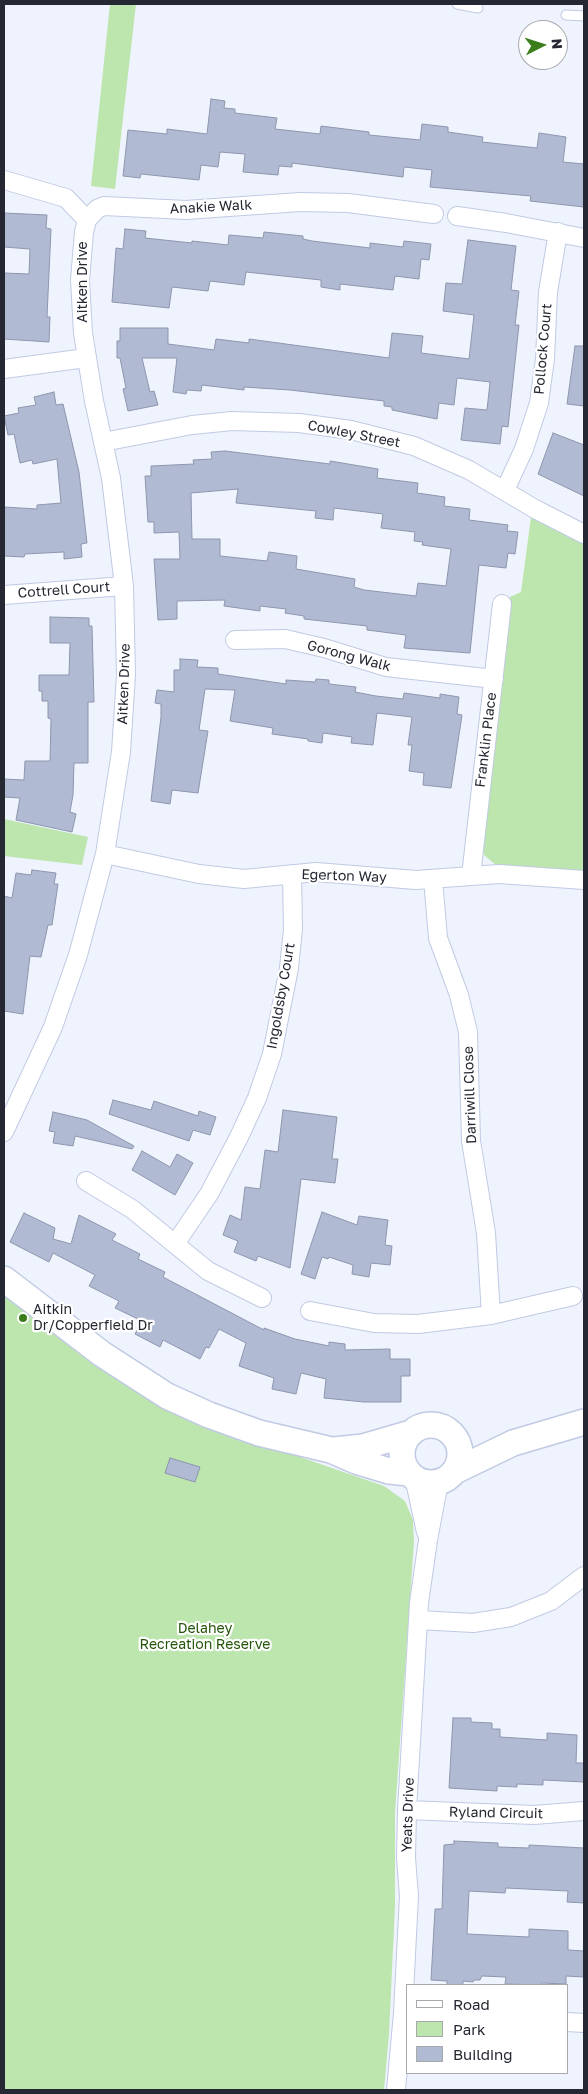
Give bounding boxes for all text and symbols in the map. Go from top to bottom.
north arrow [518,20,568,70]
text: N [549,38,566,50]
street label: Anakie Walk [169,196,253,218]
street label: Aitken Drive [75,241,91,323]
street label: Pollock Court [531,303,555,395]
street label: Cowley Street [306,417,402,451]
street label: Cottrell Court [17,578,111,602]
street label: Gorong Walk [305,637,393,675]
street label: Aitken Drive [114,643,134,725]
street label: Franklin Place [472,691,500,789]
street label: Egerton Way [301,866,387,886]
street label: Ingoldsby Court [263,941,299,1051]
street label: Darriwill Close [460,1046,480,1144]
place label: Aitkin Dr/Copperfield Dr [33,1302,153,1334]
marker: Aitkin Dr/Copperfield Dr [17,1312,29,1324]
park label: Delahey Recreation Reserve [140,1621,270,1654]
street label: Yeats Drive [398,1777,418,1853]
street label: Ryland Circuit [449,1804,543,1822]
legend [406,1984,568,2074]
text: Road [453,1995,490,2013]
text: Park [453,2020,485,2038]
text: Building [453,2045,513,2063]

